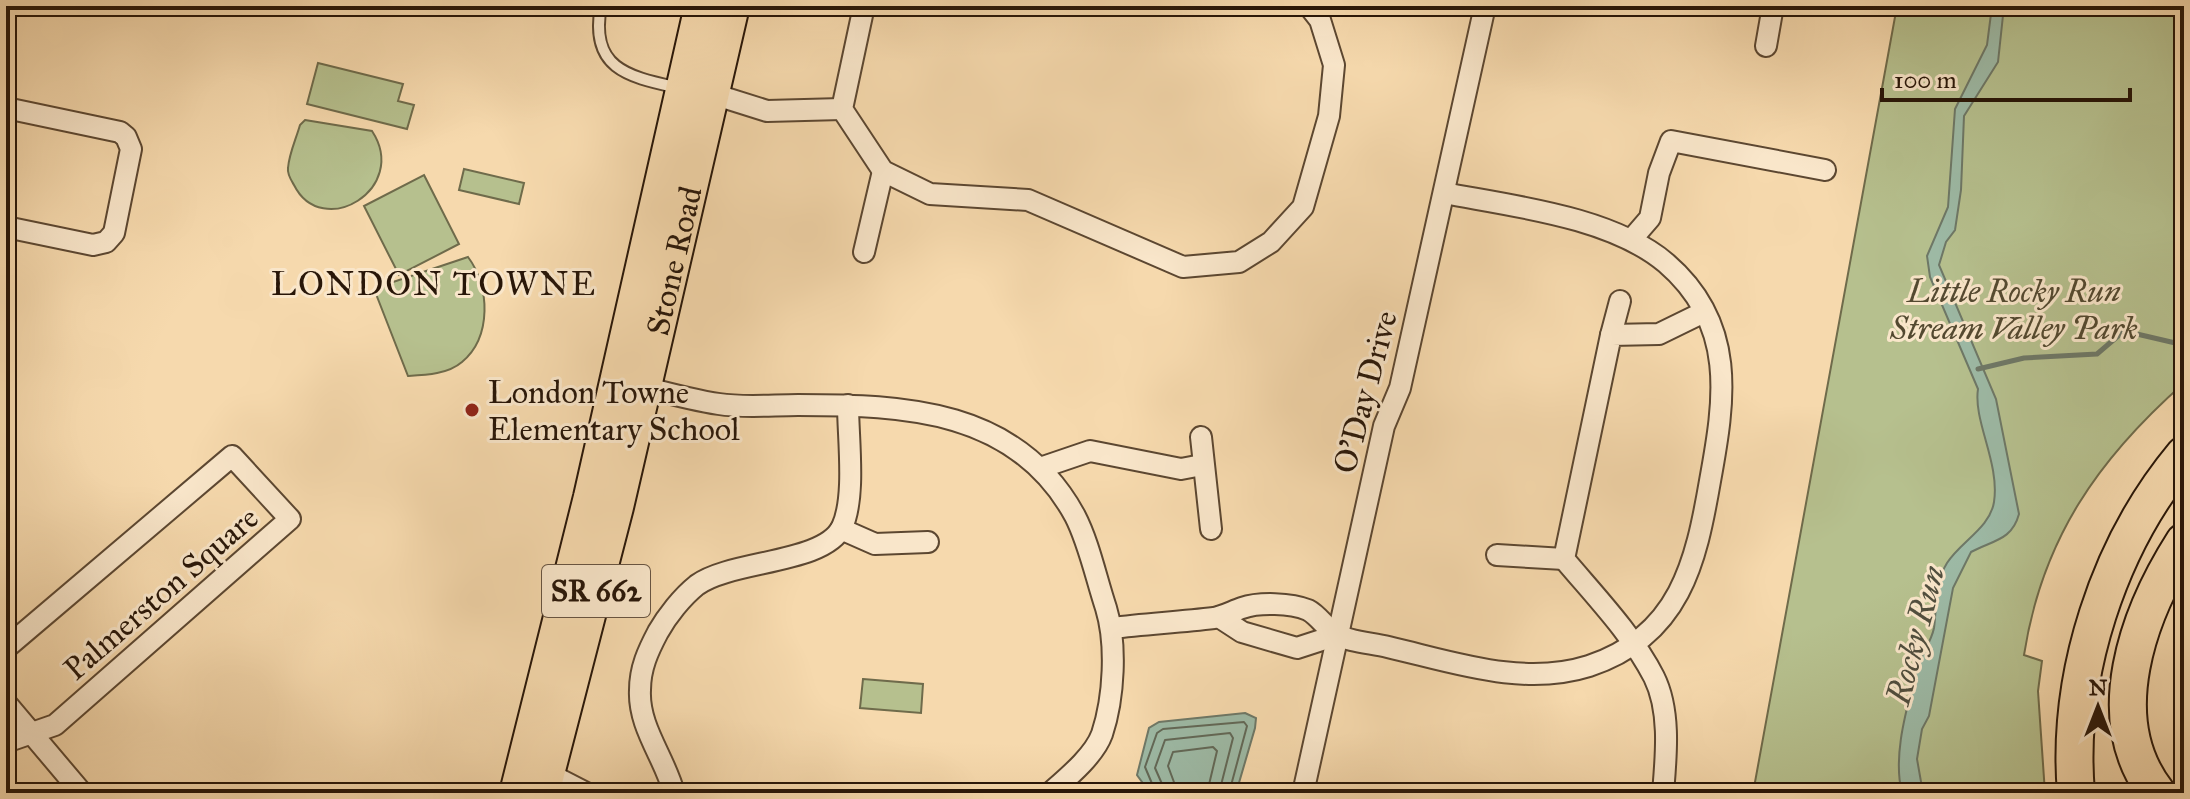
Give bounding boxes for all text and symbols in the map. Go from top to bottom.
scale bar [1882,52,2130,102]
text: 100 m [1894,65,1957,95]
street label: Stone Road [638,183,711,339]
district label: LONDON TOWNE [271,263,597,304]
park label: Little Rocky Run Stream Valley Park [1889,272,2138,348]
street label: O'Day Drive [1325,307,1406,478]
place label: London Towne Elementary School [488,373,740,449]
marker: London Towne Elementary School [463,401,481,419]
street label: Palmerston Square [56,498,267,688]
water label: Rocky Run [1877,561,1954,710]
road number: SR 662 [542,565,650,617]
north arrow [2058,667,2138,747]
text: N [2089,674,2108,701]

